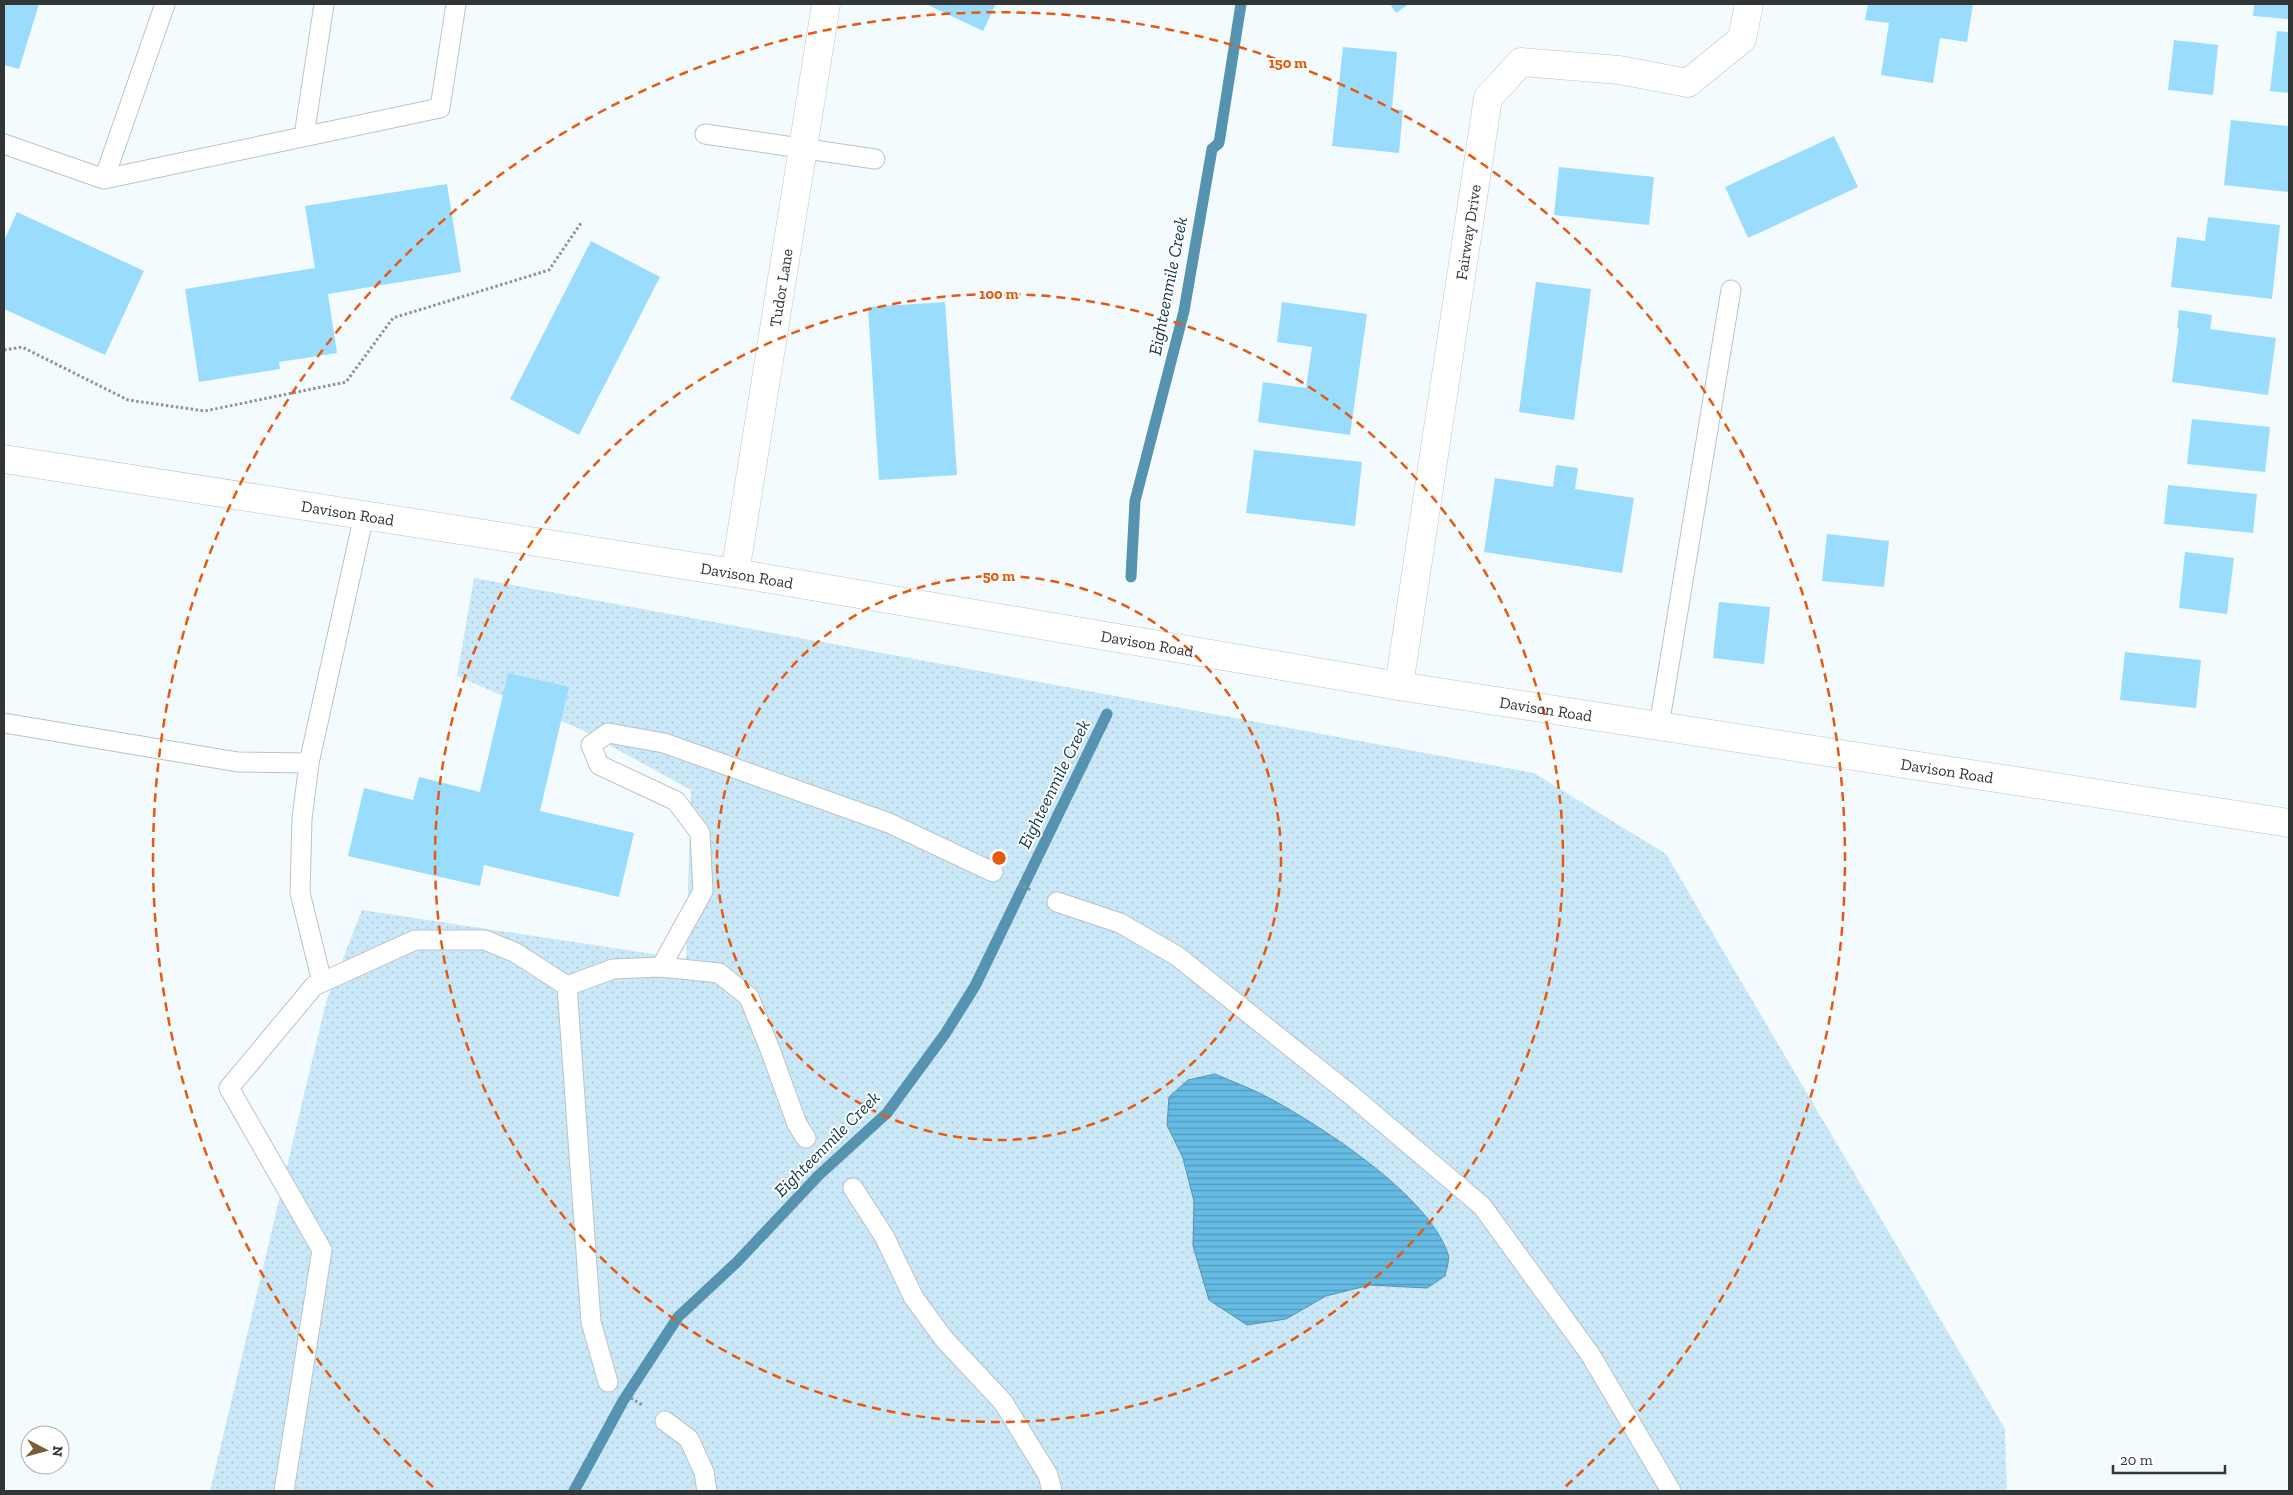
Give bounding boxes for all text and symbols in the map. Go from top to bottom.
text: 150 m [1269,54,1307,72]
street label: Fairway Drive [1451,183,1484,281]
water label: Eighteenmile Creek [1144,215,1192,357]
street label: Tudor Lane [765,247,796,328]
text: 100 m [979,285,1019,303]
street label: Davison Road [300,496,396,529]
street label: Davison Road [699,558,795,592]
text: 50 m [983,567,1015,585]
street label: Davison Road [1099,626,1195,660]
street label: Davison Road [1498,692,1594,725]
water label: Eighteenmile Creek [1013,716,1095,852]
street label: Davison Road [1899,754,1995,787]
centre of rings [990,849,1008,867]
water label: Eighteenmile Creek [769,1086,885,1202]
north arrow [20,1425,70,1475]
scale bar [2113,1442,2226,1474]
text: N [48,1445,66,1458]
text: 20 m [2120,1451,2153,1469]

